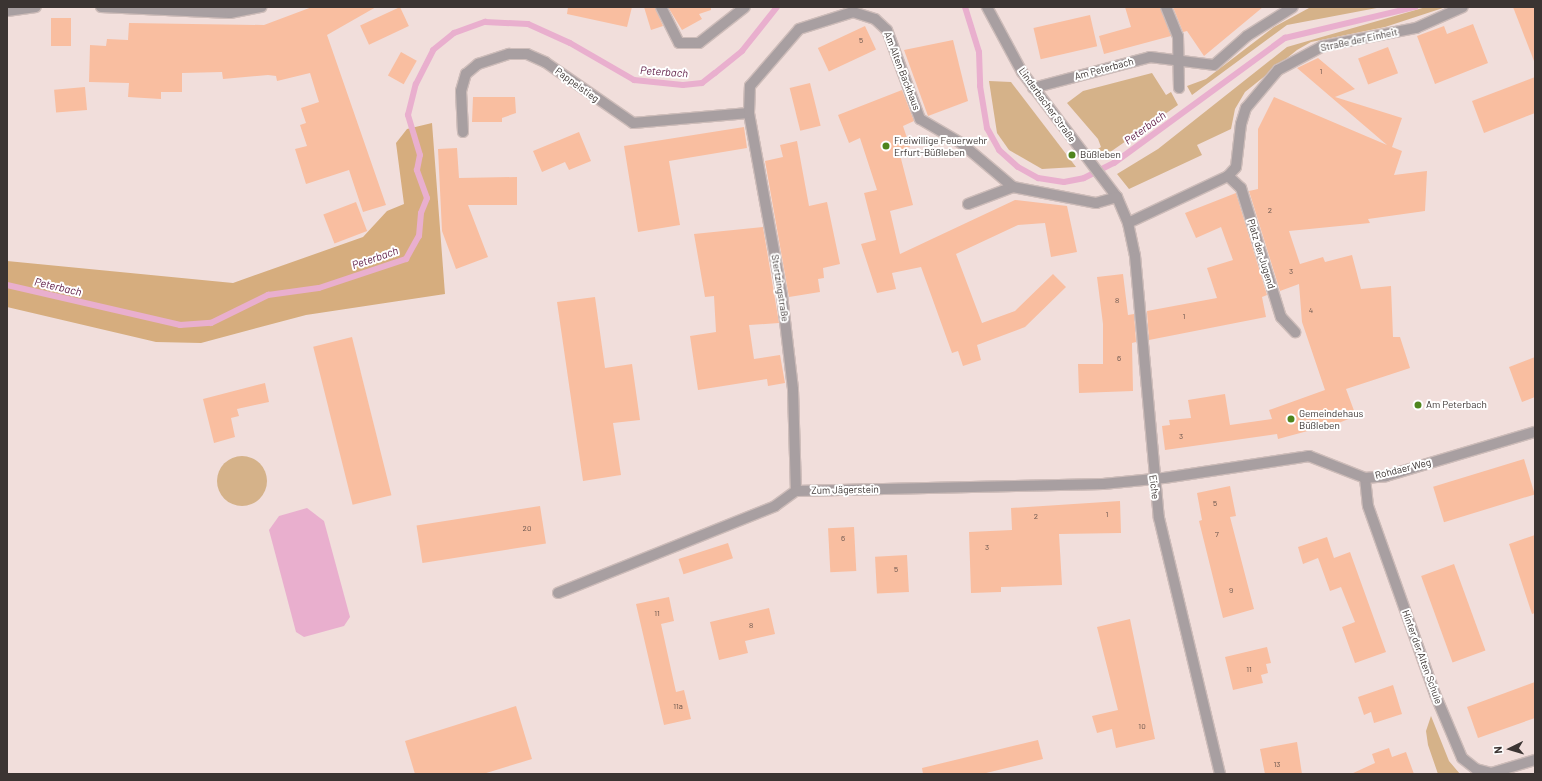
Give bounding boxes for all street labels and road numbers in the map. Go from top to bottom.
street label: Straße der Einheit [1319,26,1399,54]
street label: Am Alten Backhaus [882,30,922,112]
street label: Am Peterbach [1073,55,1135,83]
street label: Pappelstieg [553,65,601,105]
street label: Linderbacher Straße [1016,65,1078,145]
street label: Platz der Jugend [1245,218,1277,290]
street label: Stertzingstraße [769,254,791,322]
street label: Rohdaer Weg [1374,456,1432,482]
street label: Eiche [1147,474,1161,500]
street label: Zum Jägerstein [811,483,879,497]
street label: Hinter der Alten Schule [1399,608,1445,706]

